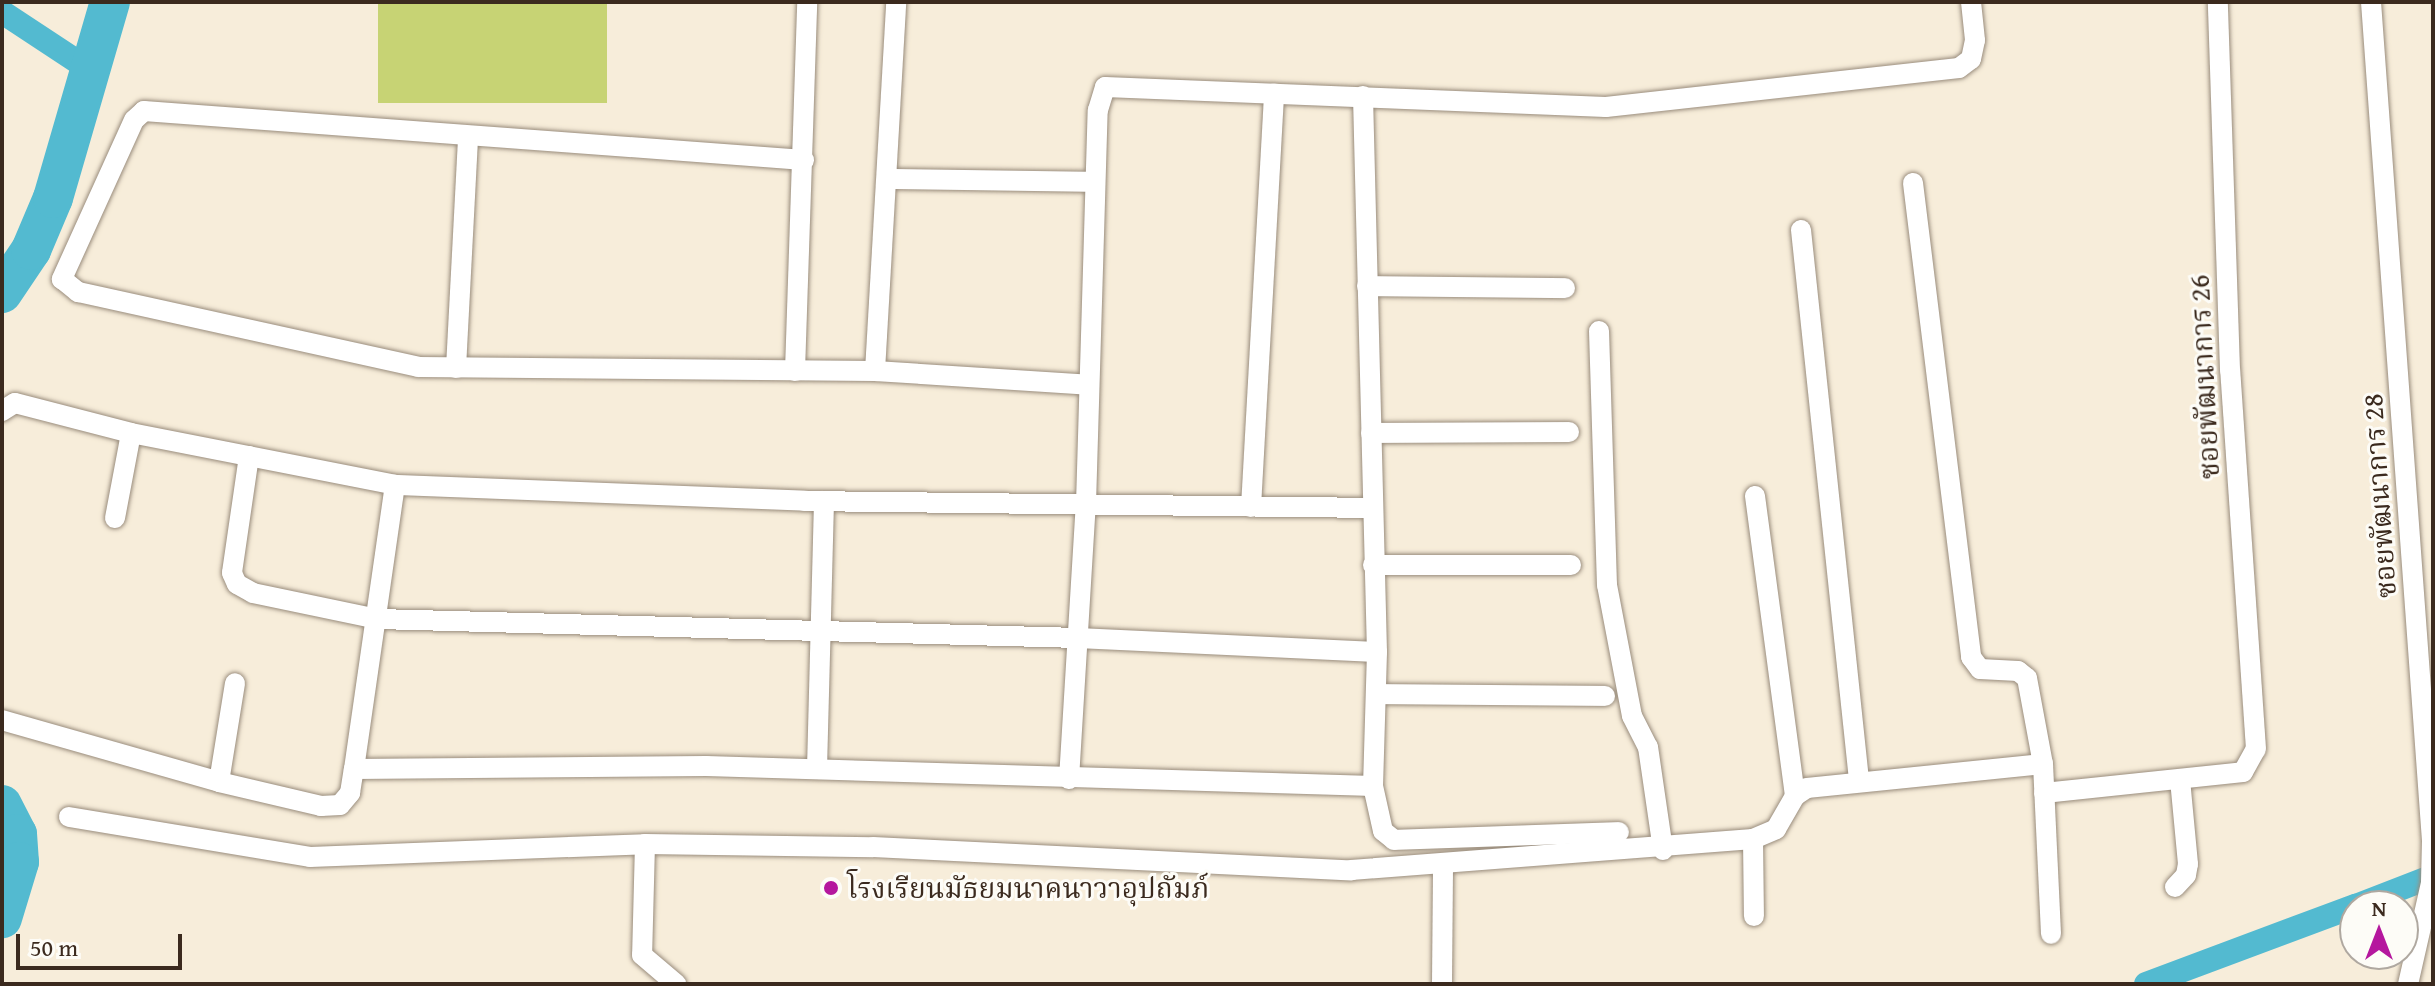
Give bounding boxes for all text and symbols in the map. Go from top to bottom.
street label: ซอยพัฒนาการ 26 [2182,274,2226,480]
street label: ซอยพัฒนาการ 28 [2355,393,2403,599]
place label: โรงเรียนมัธยมนาคนาวาอุปถัมภ์ [847,871,1209,905]
marker: โรงเรียนมัธยมนาคนาวาอุปถัมภ์ [822,879,840,897]
north arrow [2339,890,2419,970]
text: N [2372,892,2386,924]
scale bar [20,918,186,968]
text: 50 m [30,930,78,965]

